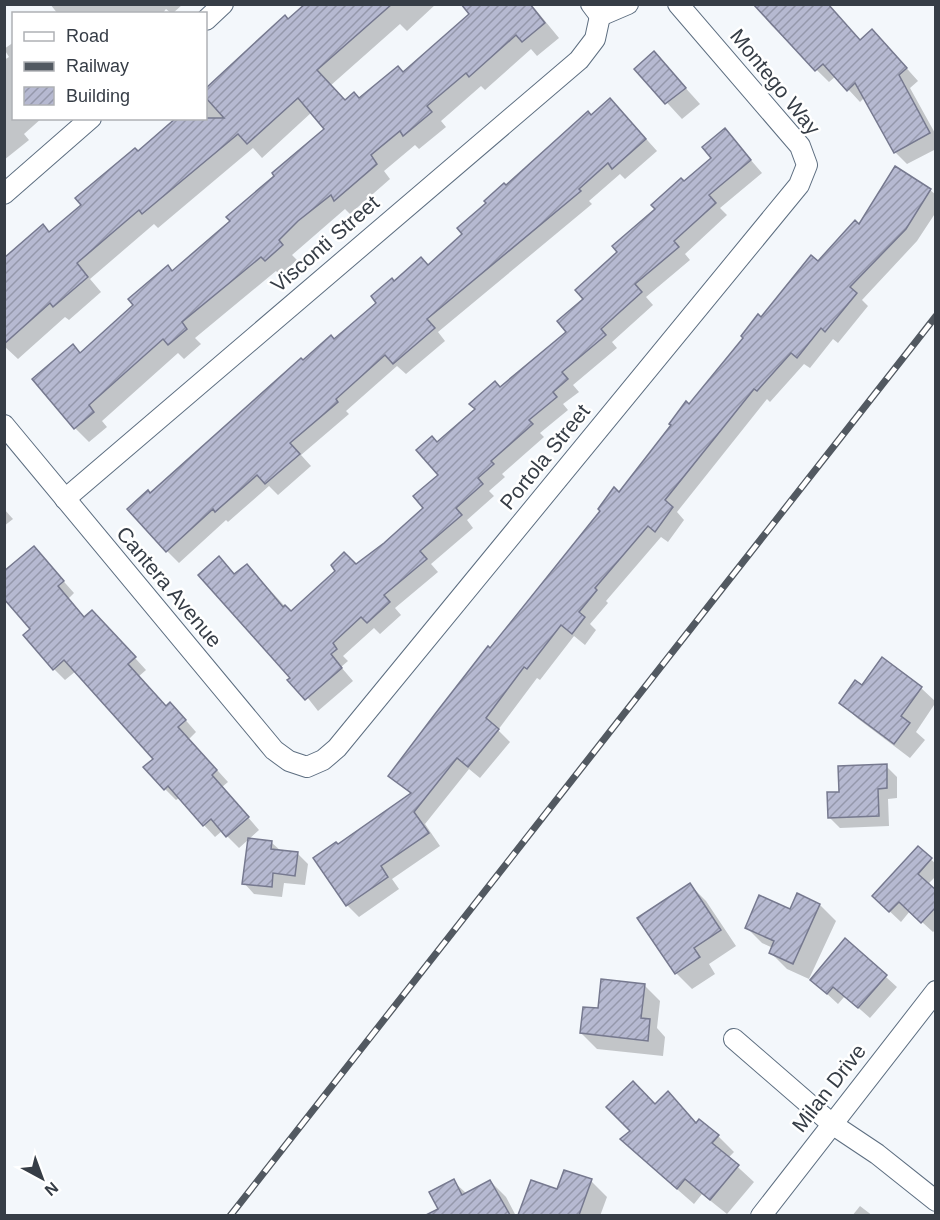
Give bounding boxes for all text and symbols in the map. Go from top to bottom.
legend [12,12,207,120]
street label: Montego Way [726,24,825,139]
text: Road [66,26,109,46]
text: Railway [66,56,129,76]
text: Building [66,86,130,106]
street label: Visconti Street [266,191,383,297]
street label: Portola Street [495,399,594,514]
street label: Cantera Avenue [112,522,226,652]
street label: Milan Drive [787,1039,870,1136]
north arrow [12,1148,72,1208]
text: N [42,1179,61,1199]

